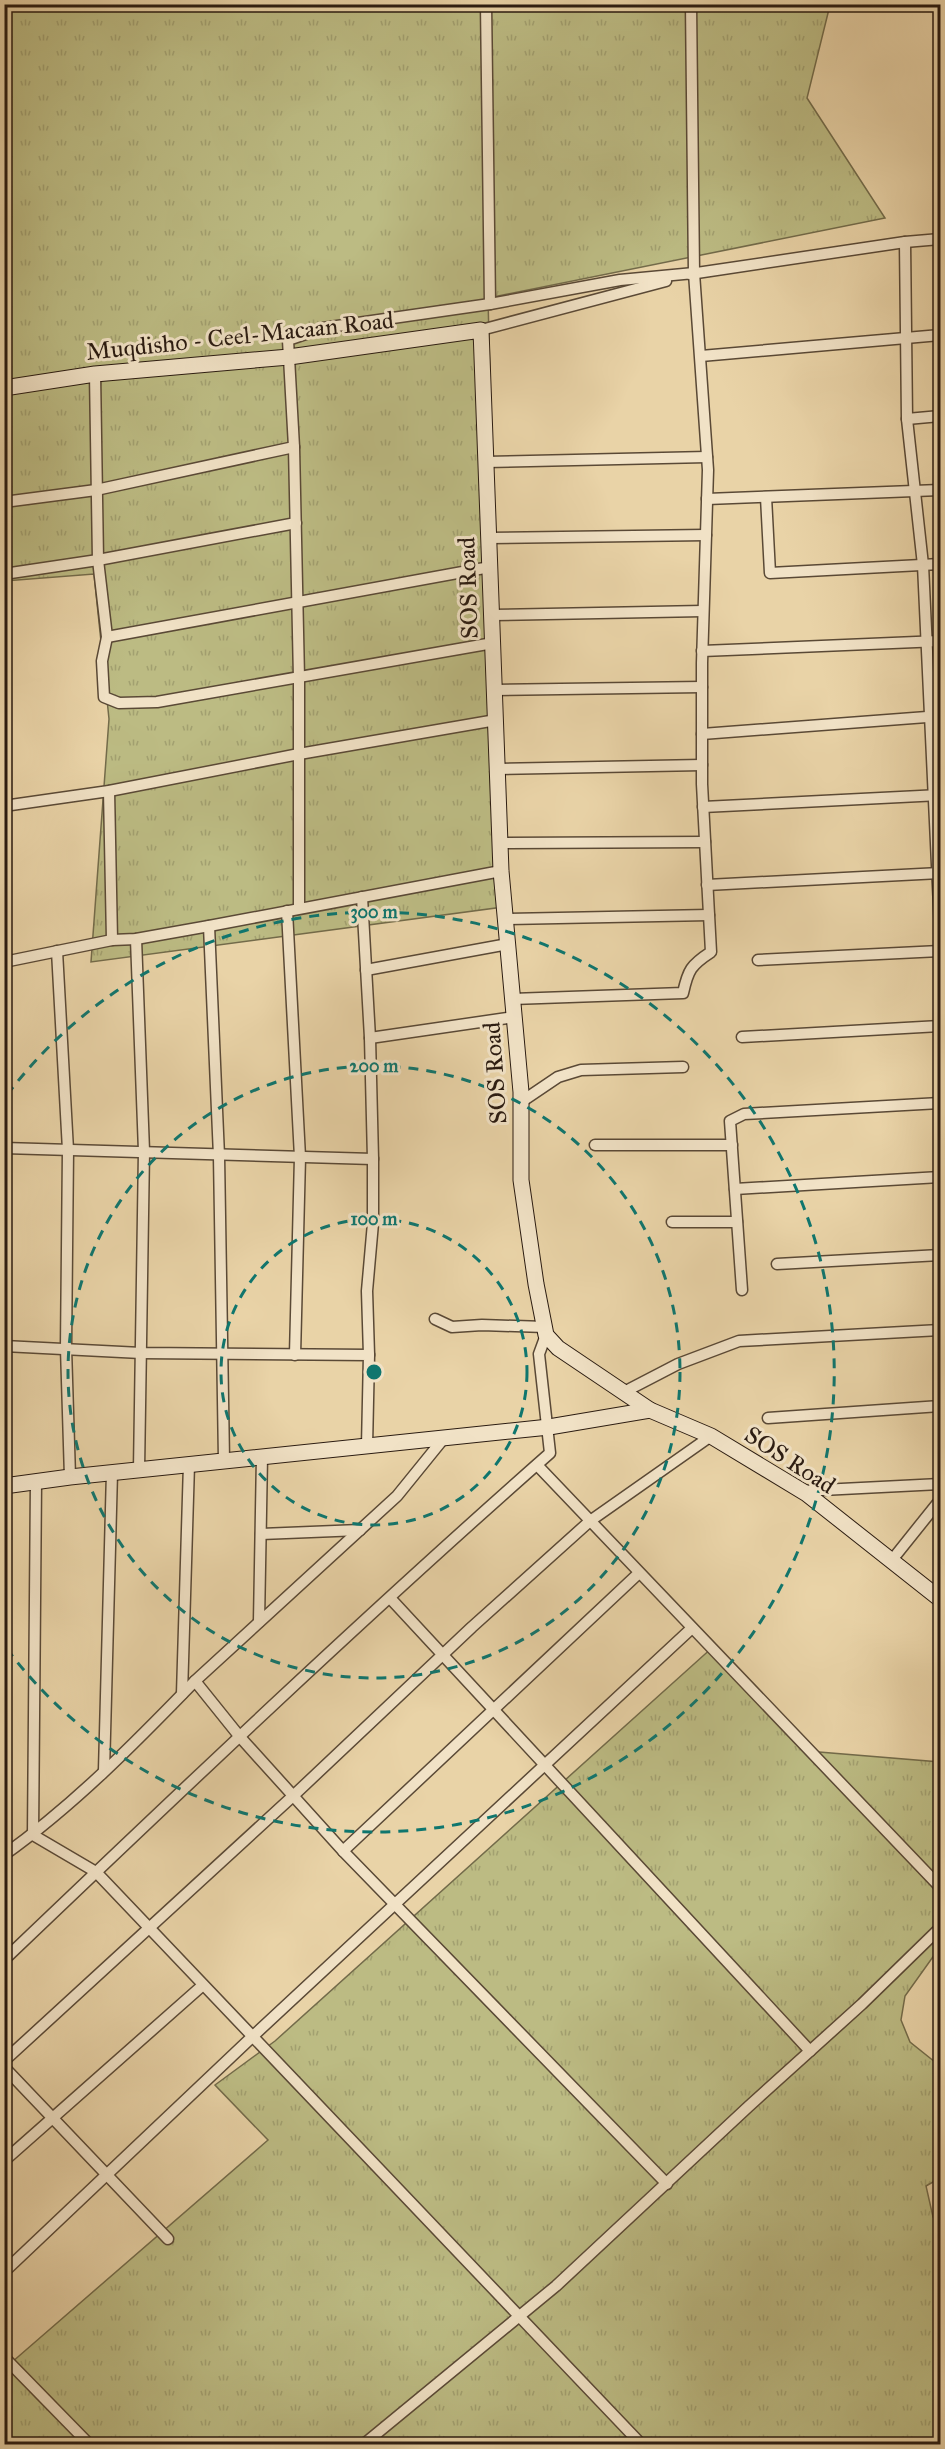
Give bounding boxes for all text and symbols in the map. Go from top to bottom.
street label: Muqdisho - Ceel-Macaan Road [85,305,395,367]
street label: SOS Road [451,536,485,640]
text: 300 m [350,901,398,924]
street label: SOS Road [476,1021,514,1125]
text: 200 m [350,1055,399,1077]
text: 100 m [351,1208,398,1230]
centre of rings [364,1362,384,1382]
street label: SOS Road [739,1420,841,1500]

